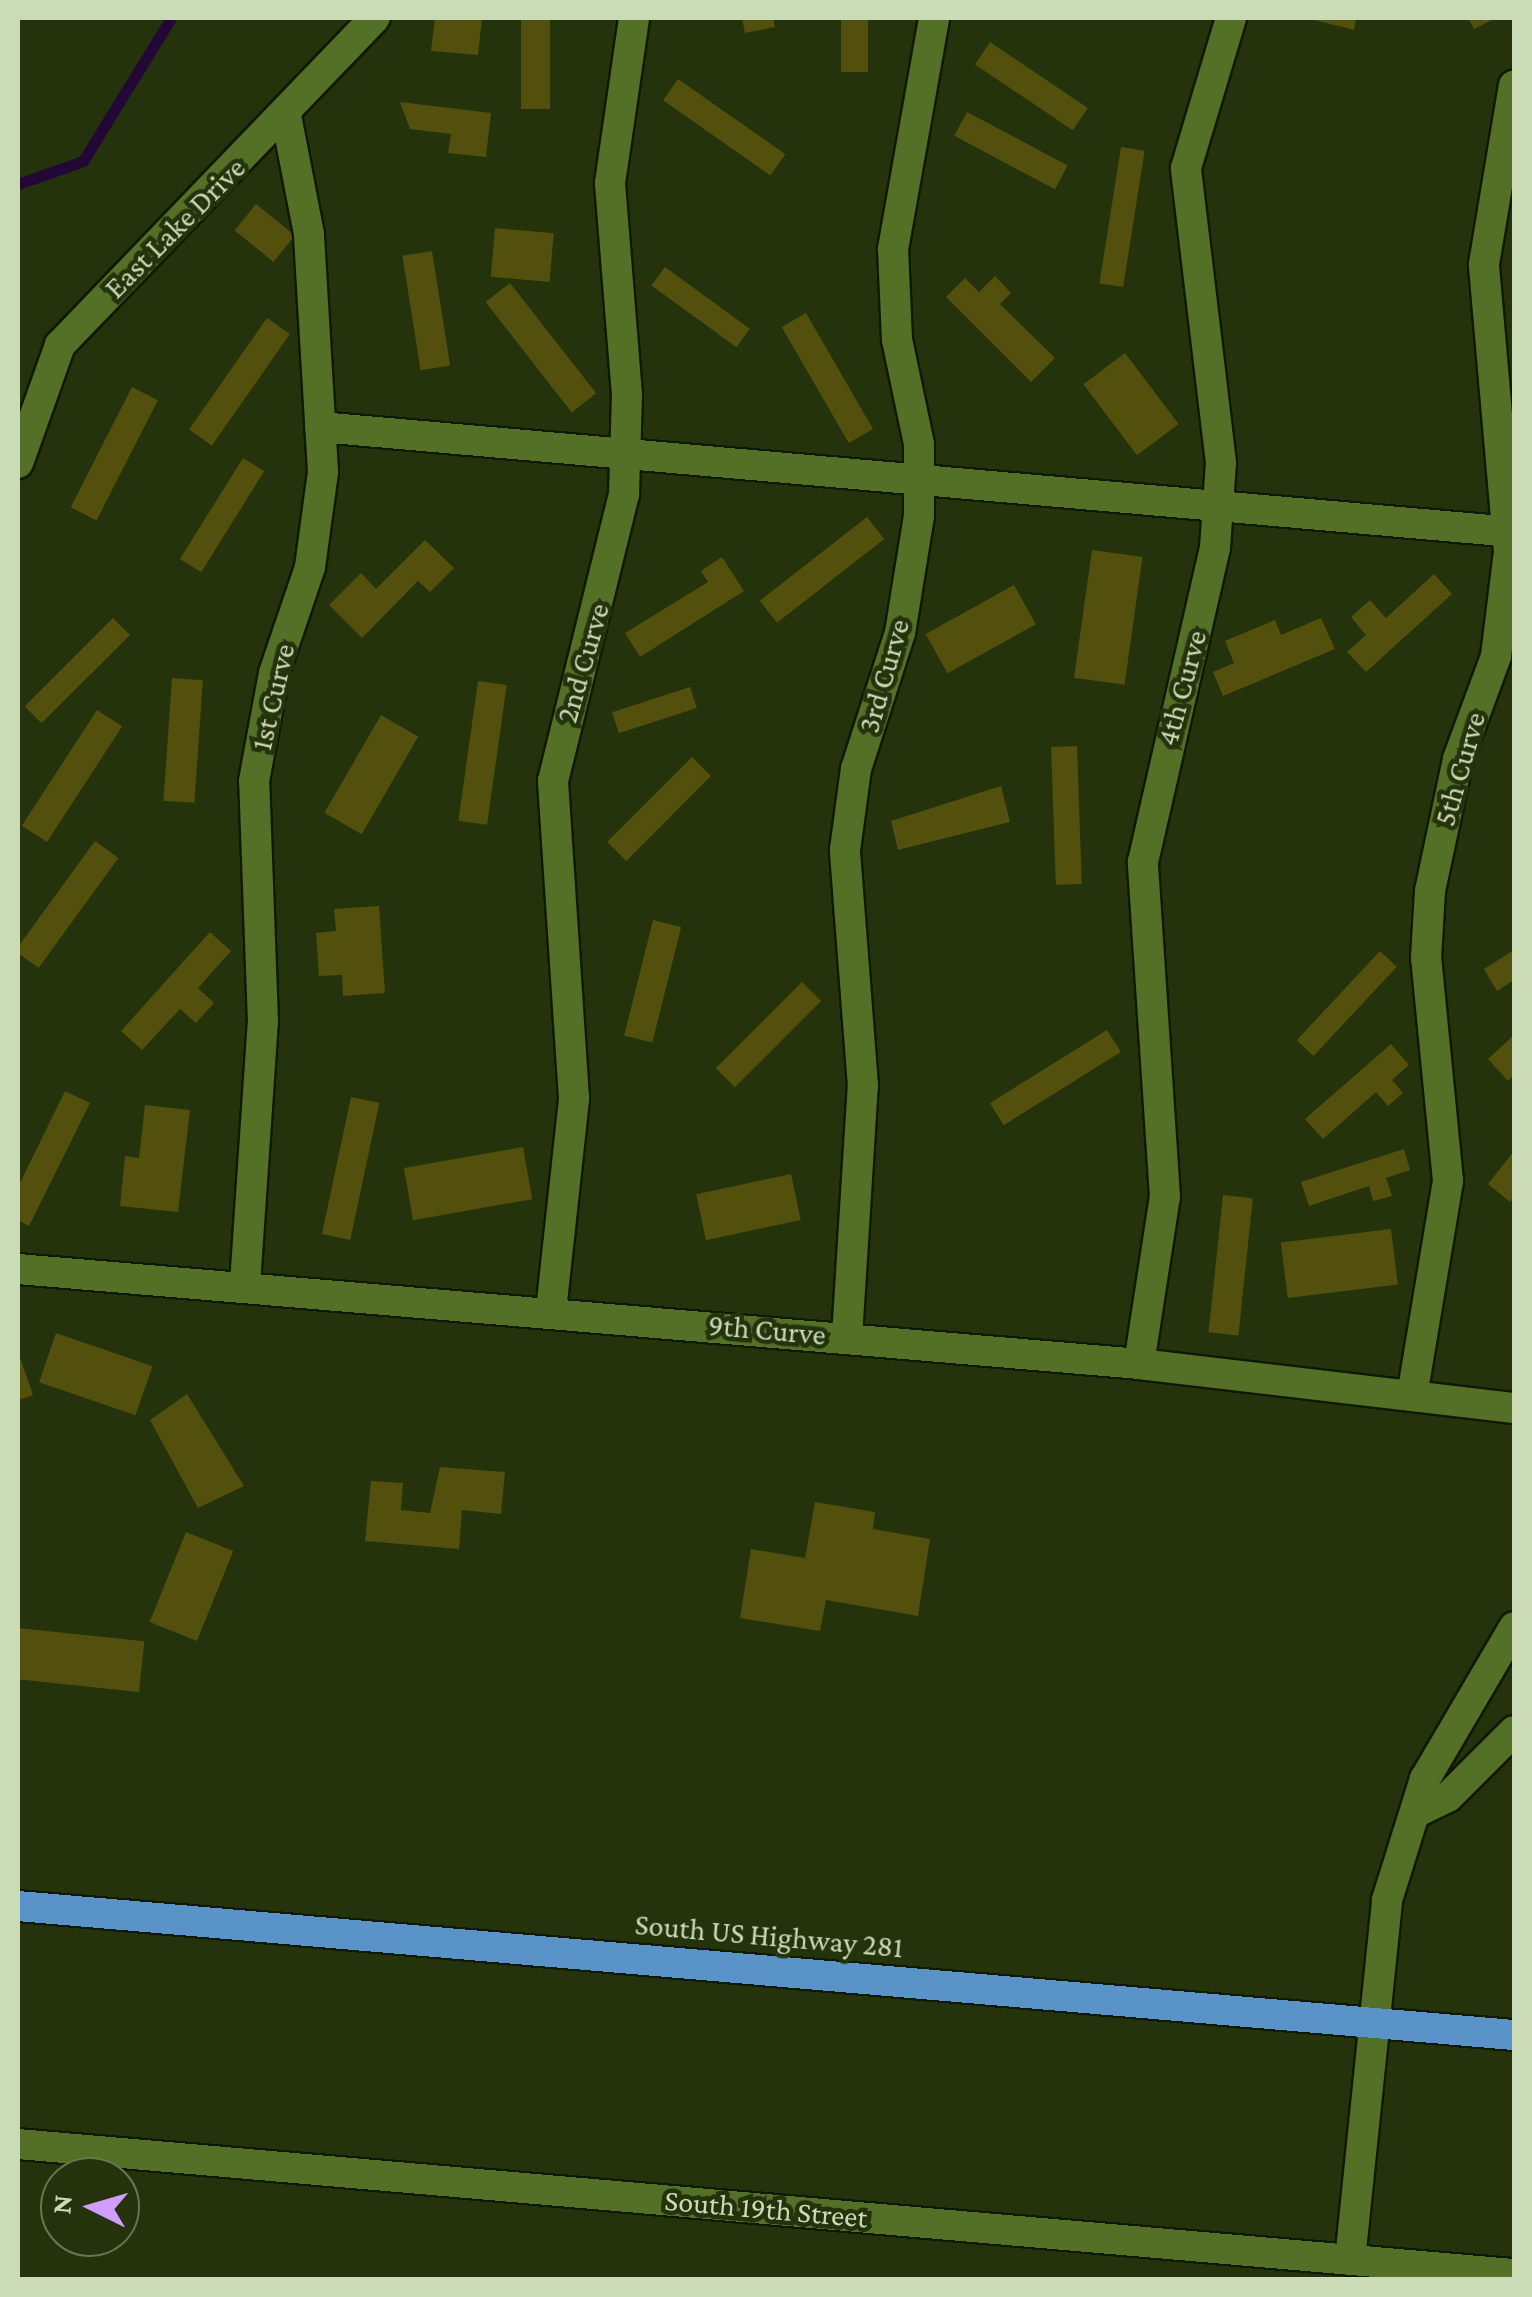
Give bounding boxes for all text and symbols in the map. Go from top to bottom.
street label: East Lake Drive [97,150,253,306]
street label: 2nd Curve [549,599,617,727]
street label: 3rd Curve [851,615,917,737]
street label: 4th Curve [1149,626,1215,750]
street label: 1st Curve [243,640,303,754]
street label: 5th Curve [1427,708,1493,830]
street label: 9th Curve [707,1307,827,1353]
street label: South US Highway 281 [633,1906,905,1966]
north arrow [40,2157,140,2257]
street label: South 19th Street [663,2182,869,2236]
text: N [45,2194,78,2215]

